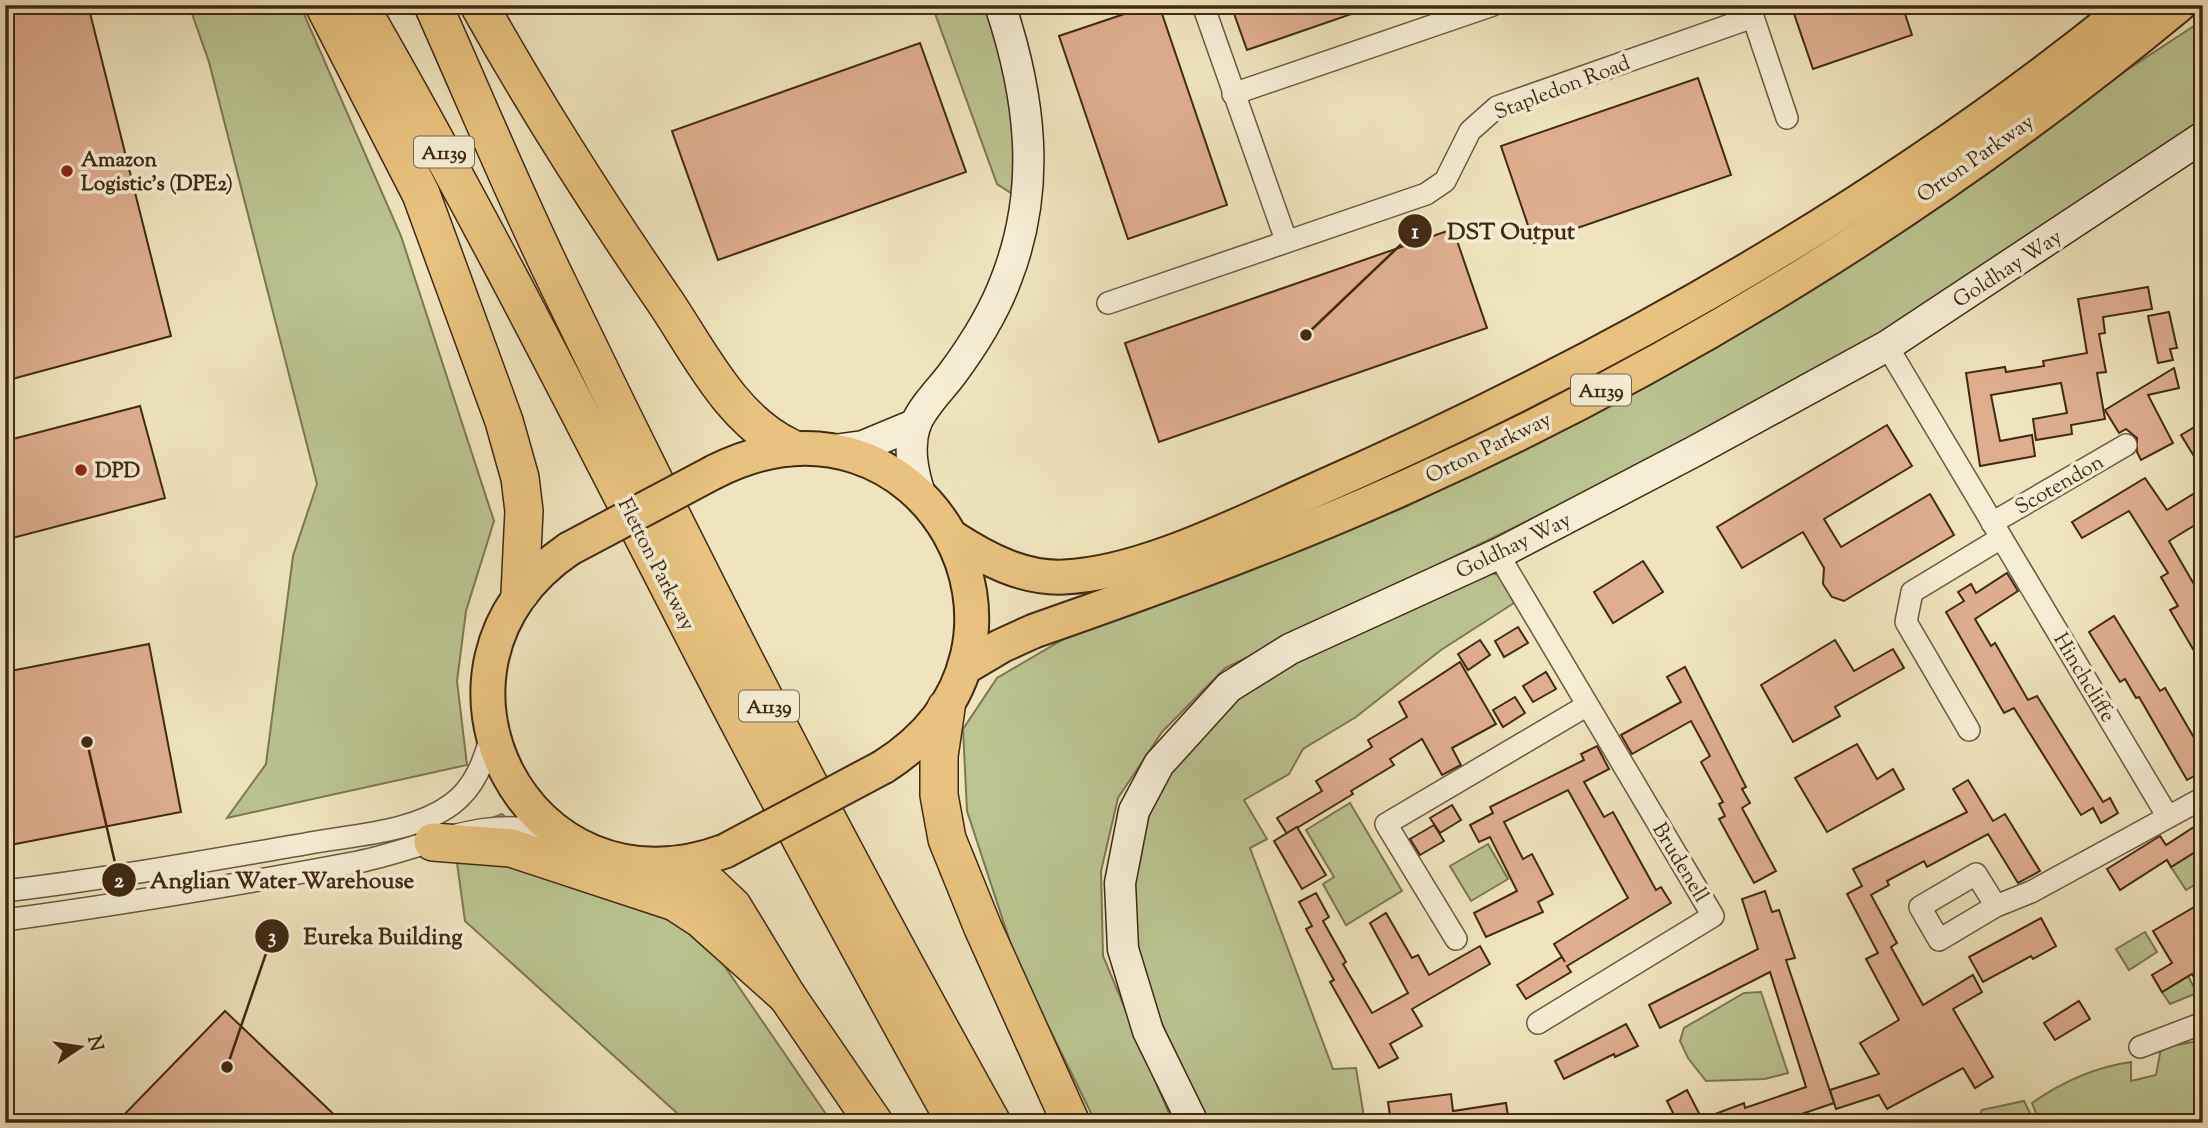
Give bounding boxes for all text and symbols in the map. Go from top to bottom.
street label: Stapledon Road [1490,49,1635,129]
street label: Orton Parkway [1912,108,2041,211]
road number: A1139 [414,136,474,168]
place label: Amazon Logistic's (DPE2) [81,146,233,200]
marker: Amazon Logistic's (DPE2) [59,163,75,179]
callout: DST Output [1398,209,1588,253]
text: DST Output [1447,217,1575,250]
text: 1 [1411,218,1419,248]
street label: Goldhay Way [1948,223,2069,316]
road number: A1139 [1571,374,1631,406]
street label: Orton Parkway [1421,405,1557,492]
street label: Scotendon [2010,448,2110,523]
place label: DPD [95,457,140,487]
marker: DPD [73,462,89,478]
street label: Fletton Parkway [609,493,702,637]
street label: Goldhay Way [1451,506,1577,588]
street label: Hinchcliffe [2045,628,2122,728]
road number: A1139 [739,691,799,722]
street label: Brudenell [1644,817,1715,909]
callout: Anglian Water Warehouse [101,858,429,902]
text: Anglian Water Warehouse [150,866,415,899]
text: 2 [114,867,124,897]
callout: Eureka Building [255,914,477,958]
text: Eureka Building [304,922,463,955]
text: 3 [268,923,276,953]
north arrow [46,1012,116,1082]
text: N [79,1033,109,1054]

